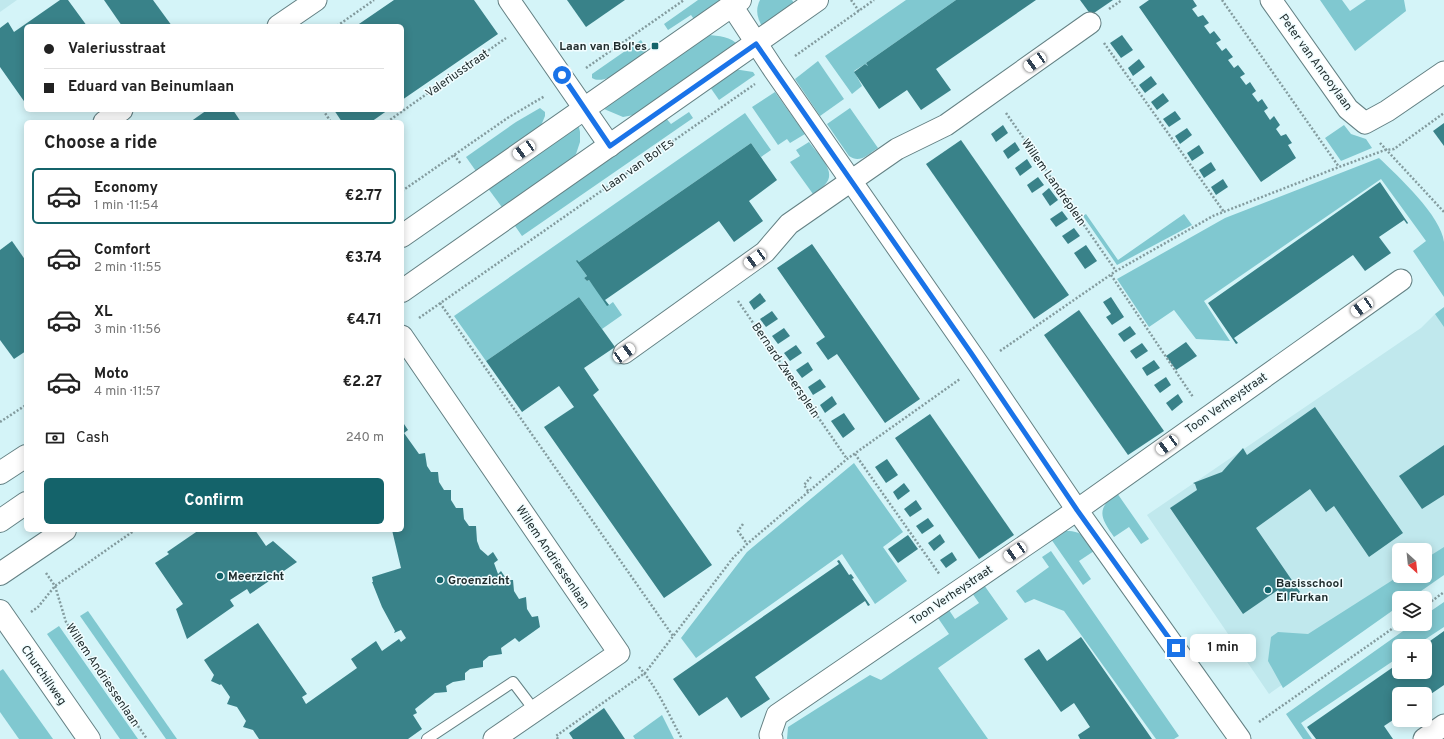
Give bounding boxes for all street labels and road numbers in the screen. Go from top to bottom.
street label: Peter van Anrooylaan [1275,11,1356,114]
street label: Valeriusstraat [423,46,493,102]
street label: Laan van Bol'Es [600,135,678,196]
street label: Willem Landréplein [1017,136,1089,229]
street label: Bernard Zweersplein [747,320,823,421]
street label: Toon Verheystraat [1182,370,1271,438]
street label: Willem Andriessenlaan [512,503,593,612]
street label: Toon Verheystraat [907,562,996,629]
street label: Willem Andriessenlaan [62,621,143,730]
street label: Churchillweg [17,642,70,709]

